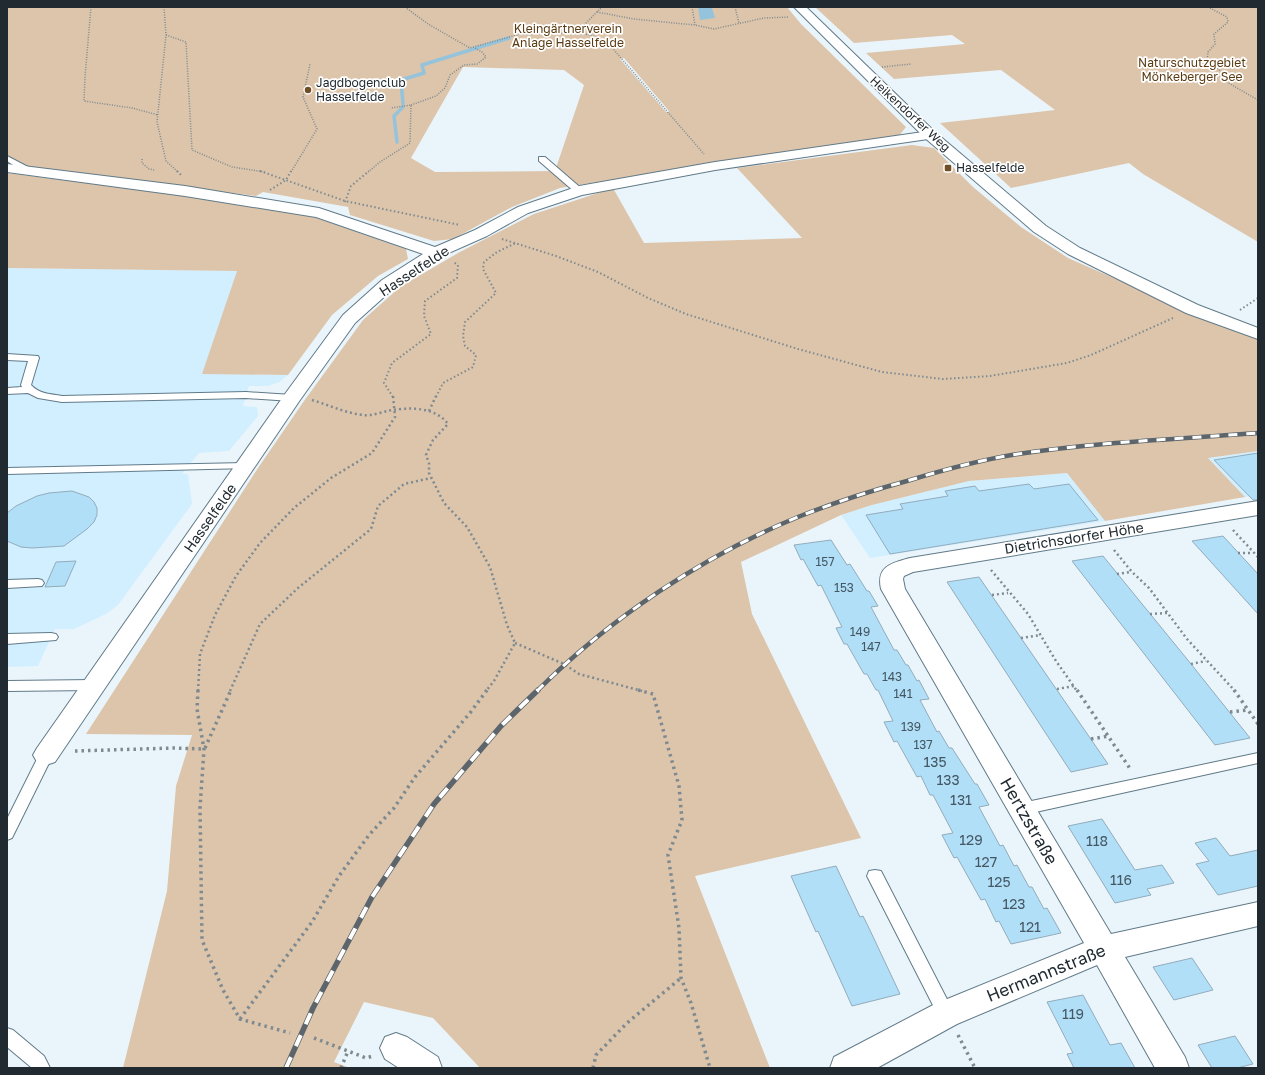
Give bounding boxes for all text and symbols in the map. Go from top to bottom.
park label: Kleingärtnerverein Anlage Hasselfelde [512,21,624,50]
park label: Naturschutzgebiet Mönkeberger See [1138,55,1246,84]
street label: Heikendorfer Weg [867,73,953,155]
place label: Jagdbogenclub Hasselfelde [316,75,406,104]
marker: Jagdbogenclub Hasselfelde [303,85,313,95]
place label: Hasselfelde [956,160,1025,175]
marker: Hasselfelde [943,163,953,173]
street label: Hasselfelde [376,242,452,299]
street label: Hasselfelde [180,480,239,555]
street label: Dietrichsdorfer Höhe [1003,518,1145,557]
house number: 157 [815,554,835,569]
house number: 153 [834,580,854,595]
house number: 149 [850,624,870,639]
house number: 147 [861,639,881,654]
house number: 143 [882,669,902,684]
house number: 141 [894,686,913,701]
house number: 139 [901,719,921,734]
house number: 137 [913,737,933,752]
house number: 135 [923,753,947,770]
house number: 133 [936,771,960,788]
street label: Hertzstraße [996,773,1063,868]
house number: 131 [950,791,972,808]
house number: 129 [959,831,983,848]
house number: 118 [1086,832,1108,849]
house number: 127 [975,853,997,870]
house number: 116 [1110,871,1132,888]
house number: 125 [987,873,1011,890]
house number: 123 [1002,895,1026,912]
house number: 121 [1019,918,1041,935]
street label: Hermannstraße [983,939,1109,1006]
house number: 119 [1062,1005,1084,1022]

